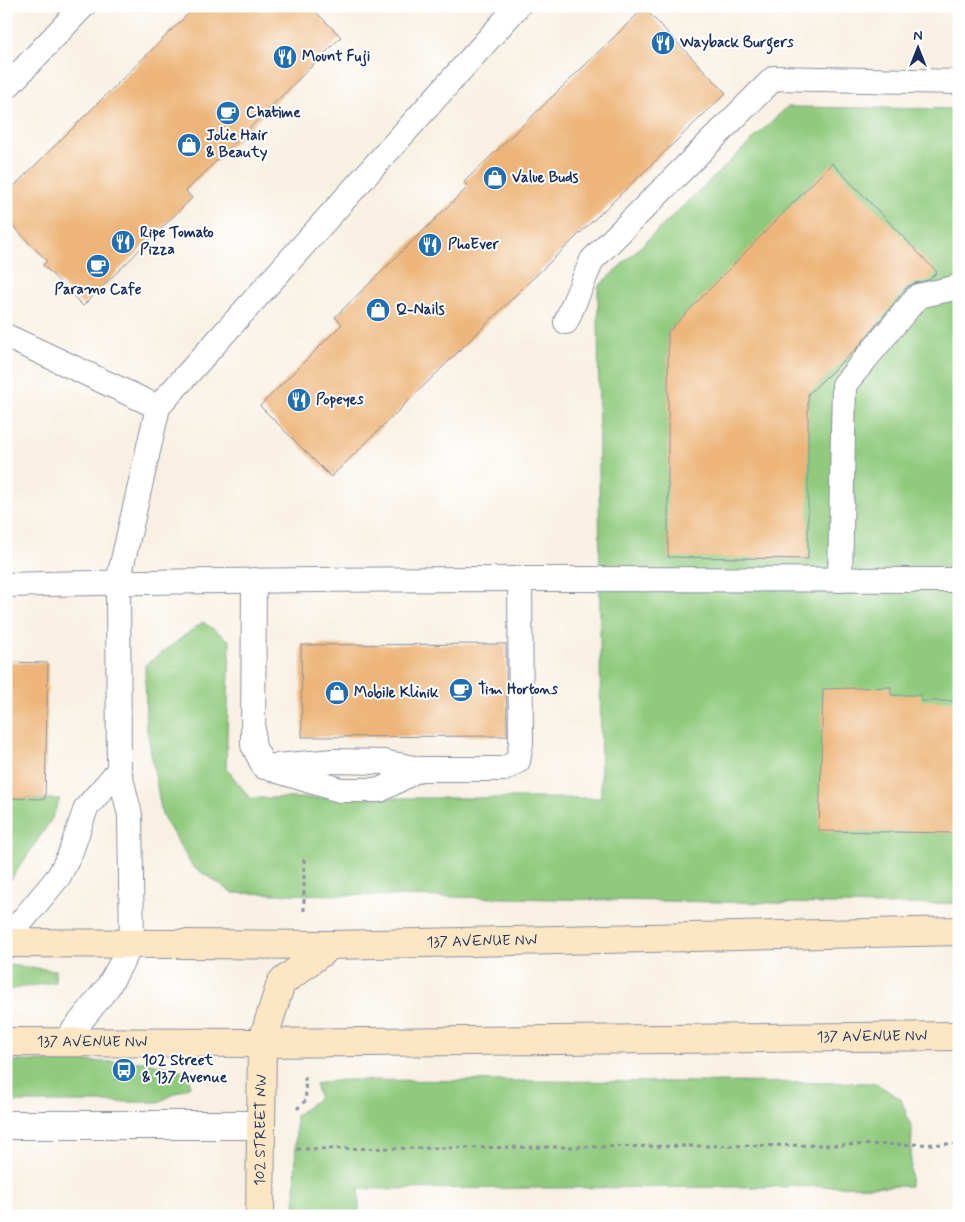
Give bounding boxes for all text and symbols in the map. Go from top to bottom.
north arrow [892,22,942,72]
text: N [913,27,923,45]
restaurant icon: Wayback Burgers [650,30,676,56]
place label: Wayback Burgers [679,33,794,55]
restaurant icon: Mount Fuji [272,44,298,70]
place label: Mount Fuji [302,47,370,67]
cafe icon: Chatime [215,100,241,126]
place label: Chatime [246,103,301,123]
place label: Jolie Hair & Beauty [206,126,268,163]
shop icon: Jolie Hair & Beauty [176,132,202,158]
shop icon: Value Buds [482,165,508,191]
place label: Value Buds [512,168,579,188]
place label: Ripe Tomato Pizza [140,223,214,260]
restaurant icon: Ripe Tomato Pizza [110,229,136,255]
restaurant icon: PhoEver [417,232,443,258]
place label: PhoEver [448,235,500,255]
cafe icon: Paramo Cafe [85,253,111,279]
place label: Paramo Cafe [54,280,142,300]
shop icon: Q-Nails [365,297,391,323]
place label: Q-Nails [396,300,445,320]
restaurant icon: Popeyes [286,387,312,413]
place label: Popeyes [316,390,364,410]
cafe icon: Tim Hortons [448,677,474,703]
shop icon: Mobile Klinik [324,680,350,706]
place label: Tim Hortons [478,680,558,700]
place label: Mobile Klinik [354,683,439,703]
street label: 137 AVENUE NW [426,930,538,953]
street label: 137 AVENUE NW [817,1026,928,1047]
street label: 137 AVENUE NW [37,1032,148,1053]
place label: 102 Street & 137 Avenue [142,1051,228,1088]
bus stop icon: 102 Street & 137 Avenue [111,1057,137,1083]
street label: 102 STREET NW [250,1074,272,1186]

